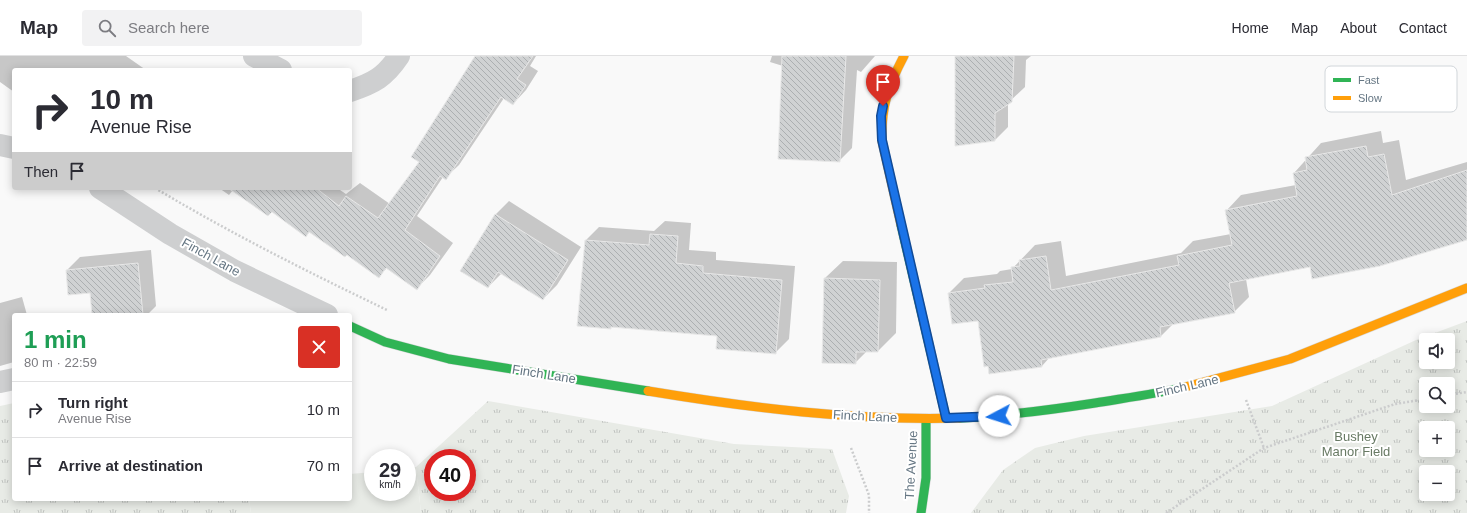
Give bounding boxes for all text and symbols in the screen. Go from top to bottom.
search box [82,10,362,46]
text: Map [20,17,58,38]
icon: search [96,17,118,39]
text: Search here [128,19,210,36]
text: Home [1232,20,1269,36]
text: Map [1291,20,1318,36]
text: About [1340,20,1377,36]
text: Contact [1399,20,1447,36]
pin [866,65,900,106]
legend [1325,66,1457,112]
icon: arrive [872,71,894,93]
text: Fast [1358,74,1379,86]
icon: right [24,84,76,136]
text: 10 m [90,84,154,115]
text: Slow [1358,92,1382,104]
text: Avenue Rise [90,117,192,137]
icon: arrive [66,160,88,182]
text: Then [24,163,58,180]
street label: Finch Lane [179,235,243,279]
text: 1 min [24,326,87,353]
button: close [298,326,340,368]
map controls [1419,333,1455,501]
button: sound [1419,333,1455,369]
text: 80 m · 22:59 [24,355,97,370]
street label: Finch Lane [511,362,577,386]
street label: Finch Lane [1154,371,1220,401]
button: search [1419,377,1455,413]
text: Turn right [58,394,128,411]
position arrow [978,395,1020,437]
icon: right [24,399,46,421]
text: 10 m [307,401,340,418]
street label: Finch Lane [832,407,898,425]
text: Avenue Rise [58,411,131,426]
button: + [1419,421,1455,457]
park label: Bushey Manor Field [1322,429,1390,459]
street label: The Avenue [902,430,920,500]
speed limit sign: 40 [424,449,476,501]
icon: arrive [24,455,46,477]
text: Arrive at destination [58,457,203,474]
text: 70 m [307,457,340,474]
text: 29 [379,459,401,481]
button: − [1419,465,1455,501]
text: km/h [379,479,401,490]

